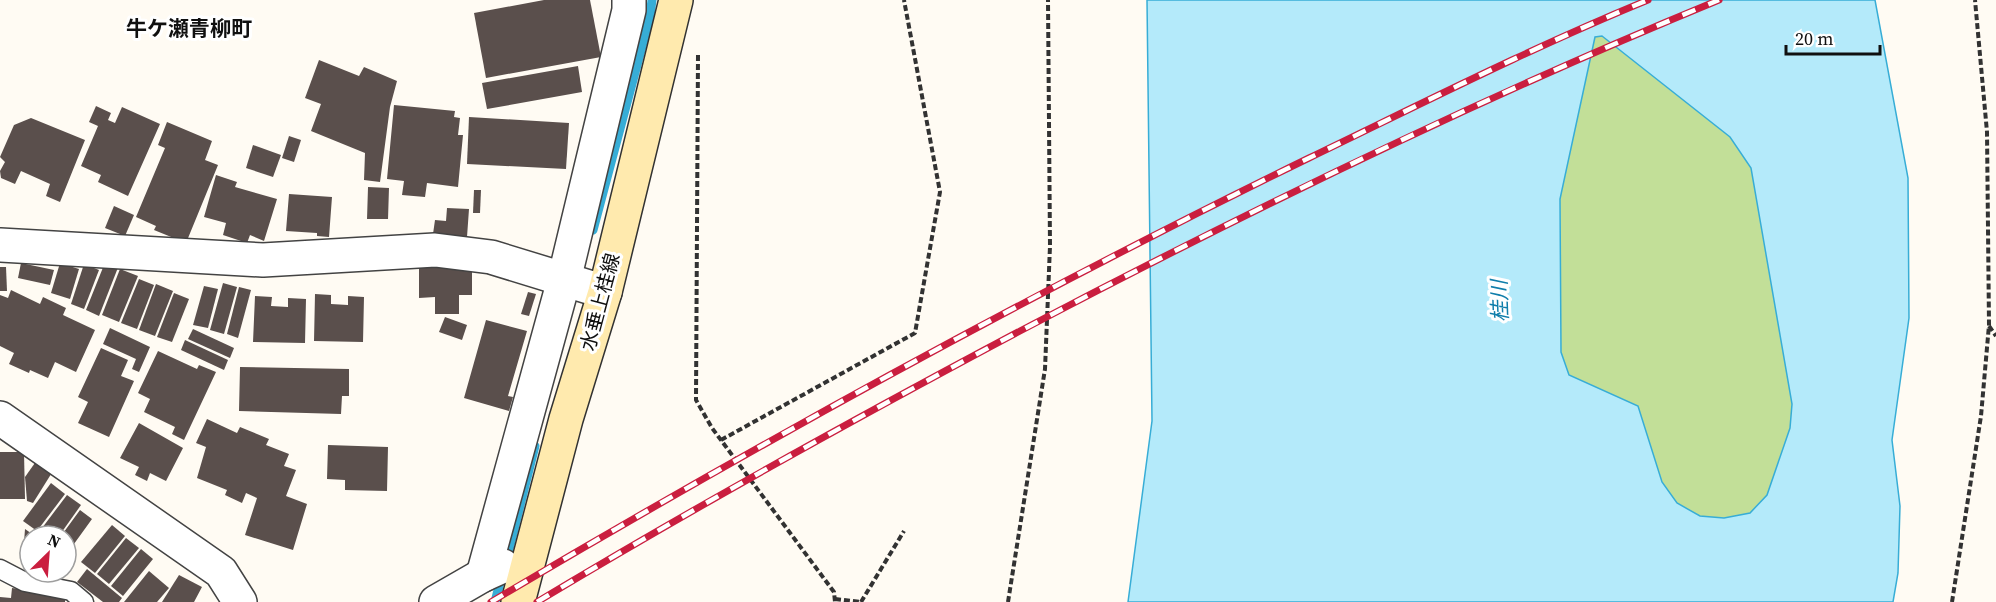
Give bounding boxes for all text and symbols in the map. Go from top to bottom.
district label: 牛ケ瀬青柳町 [126,14,252,43]
scale bar [1786,18,1880,56]
text: 20 m [1795,26,1833,51]
street label: 水垂上桂線 [574,250,626,354]
water label: 桂川 [1484,278,1515,323]
north arrow [18,524,78,584]
text: N [44,528,65,553]

